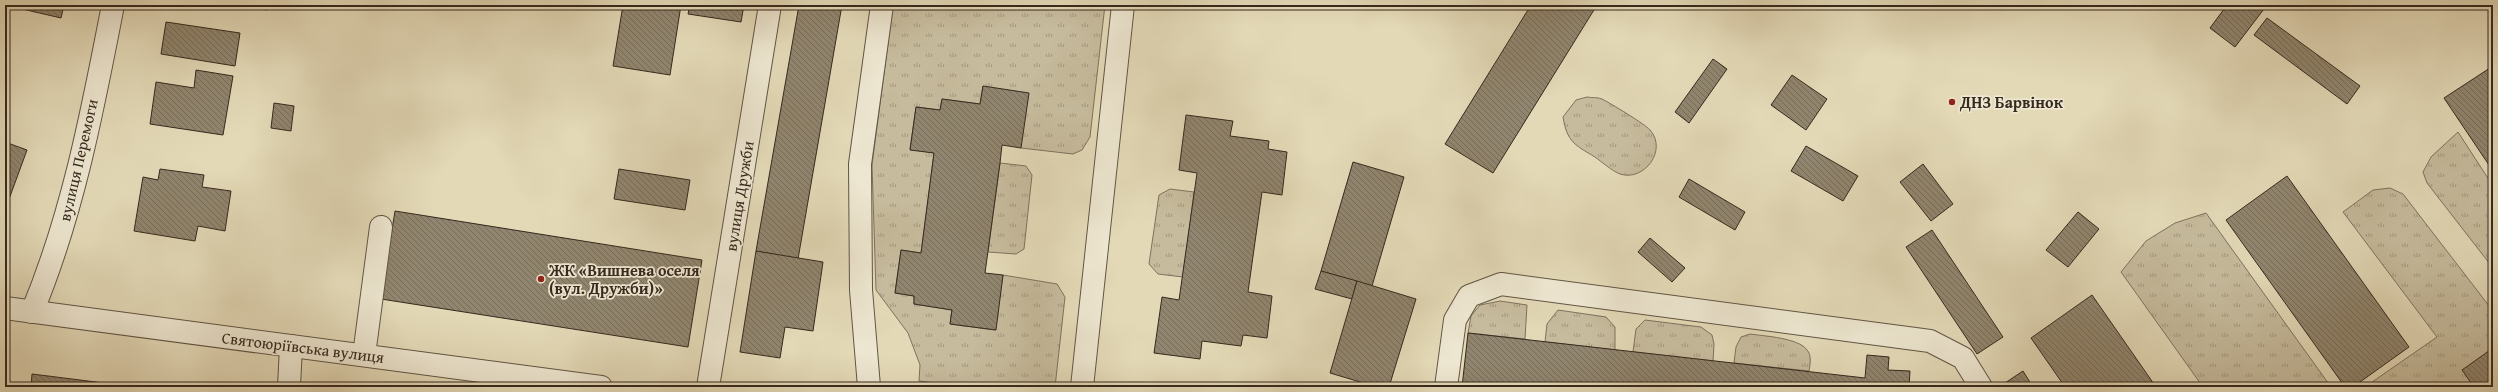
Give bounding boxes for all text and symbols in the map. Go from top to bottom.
place label: ДНЗ Барвінок [1959,90,2064,114]
street label: вулиця Перемоги [52,96,104,224]
marker: ДНЗ Барвінок [1947,97,1957,107]
street label: вулиця Дружби [718,139,760,253]
place label: ЖК «Вишнева оселя (вул. Дружби)» [548,258,700,300]
marker: ЖК «Вишнева оселя (вул. Дружби)» [536,274,546,284]
street label: Святоюріївська вулиця [220,325,386,369]

